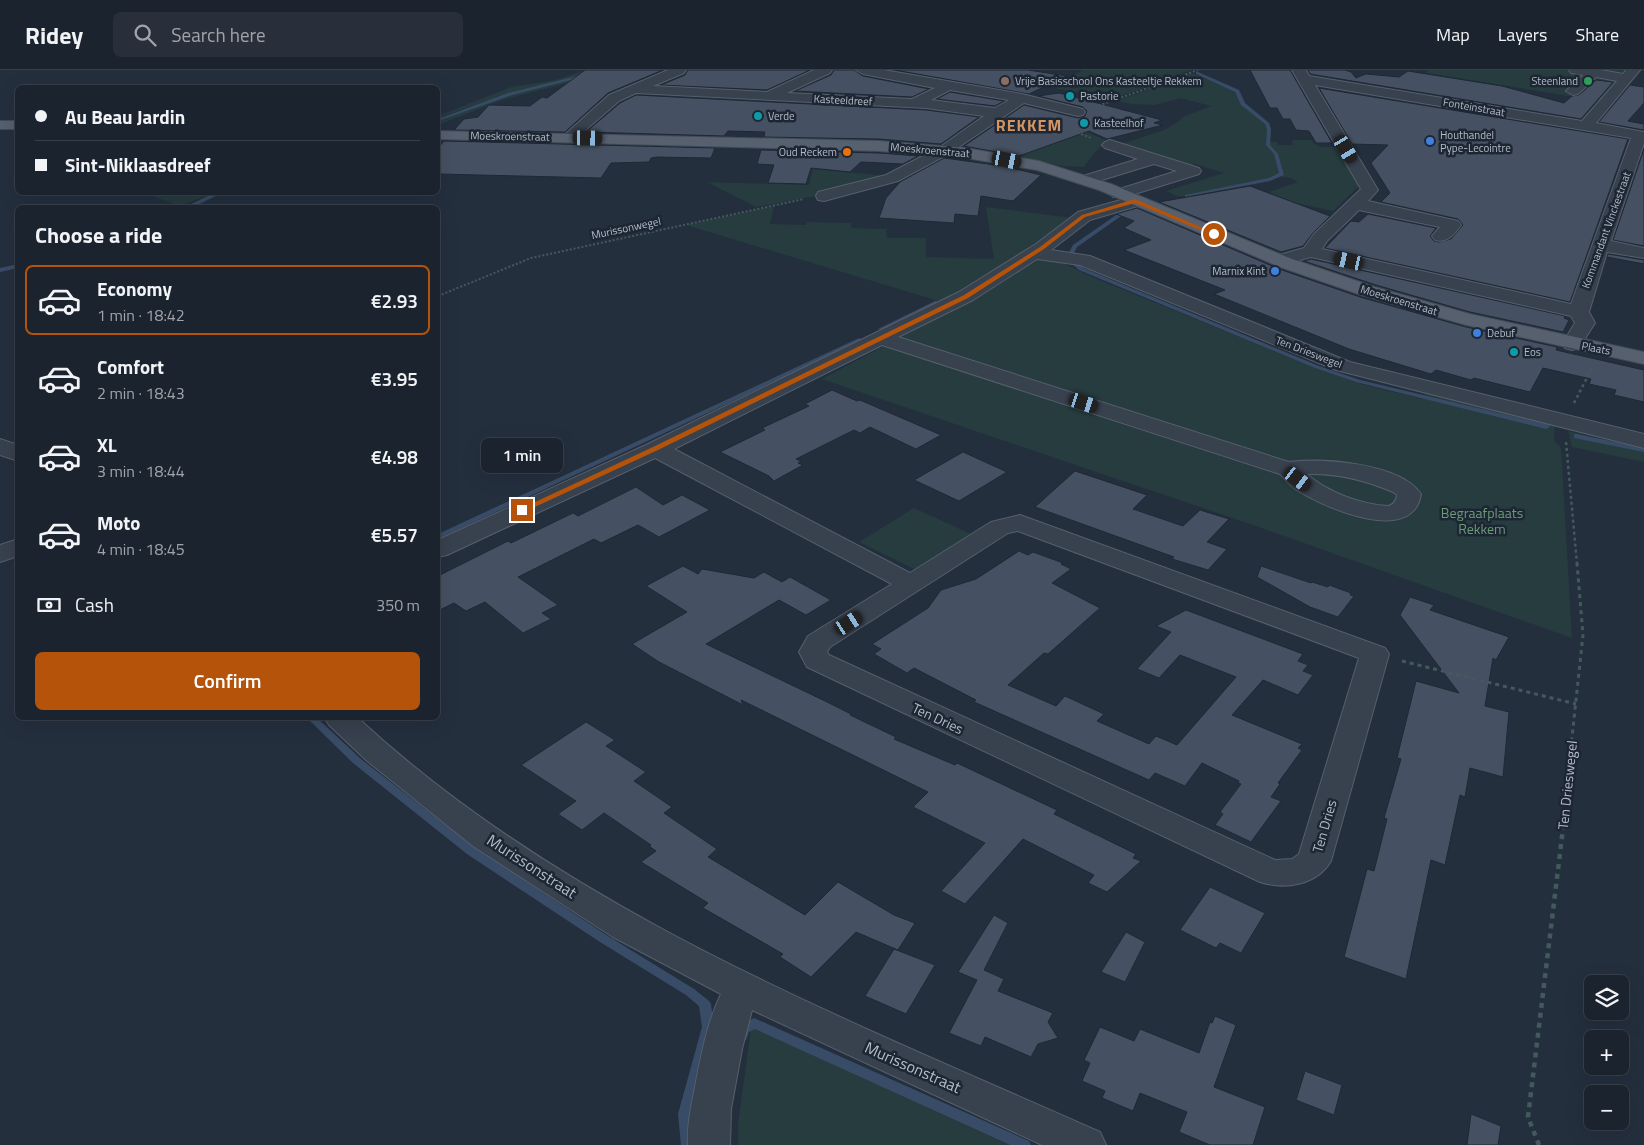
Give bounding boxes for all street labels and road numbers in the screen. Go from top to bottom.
street label: Kasteeldreef [813,90,873,110]
street label: Fonteinstraat [1442,94,1506,120]
street label: Moeskroenstraat [470,127,550,145]
street label: Moeskroenstraat [890,139,970,161]
street label: Kommandant Vinckestraat [1577,169,1635,291]
street label: Murissonwegel [590,213,662,243]
street label: Moeskroenstraat [1359,281,1440,319]
street label: Ten Drieswegel [1273,332,1345,372]
street label: Plaats [1580,337,1612,359]
street label: Ten Dries [909,697,967,739]
street label: Ten Drieswegel [1552,739,1582,831]
street label: Ten Dries [1306,797,1342,855]
street label: Murissonstraat [482,828,582,904]
street label: Murissonstraat [861,1035,965,1099]

